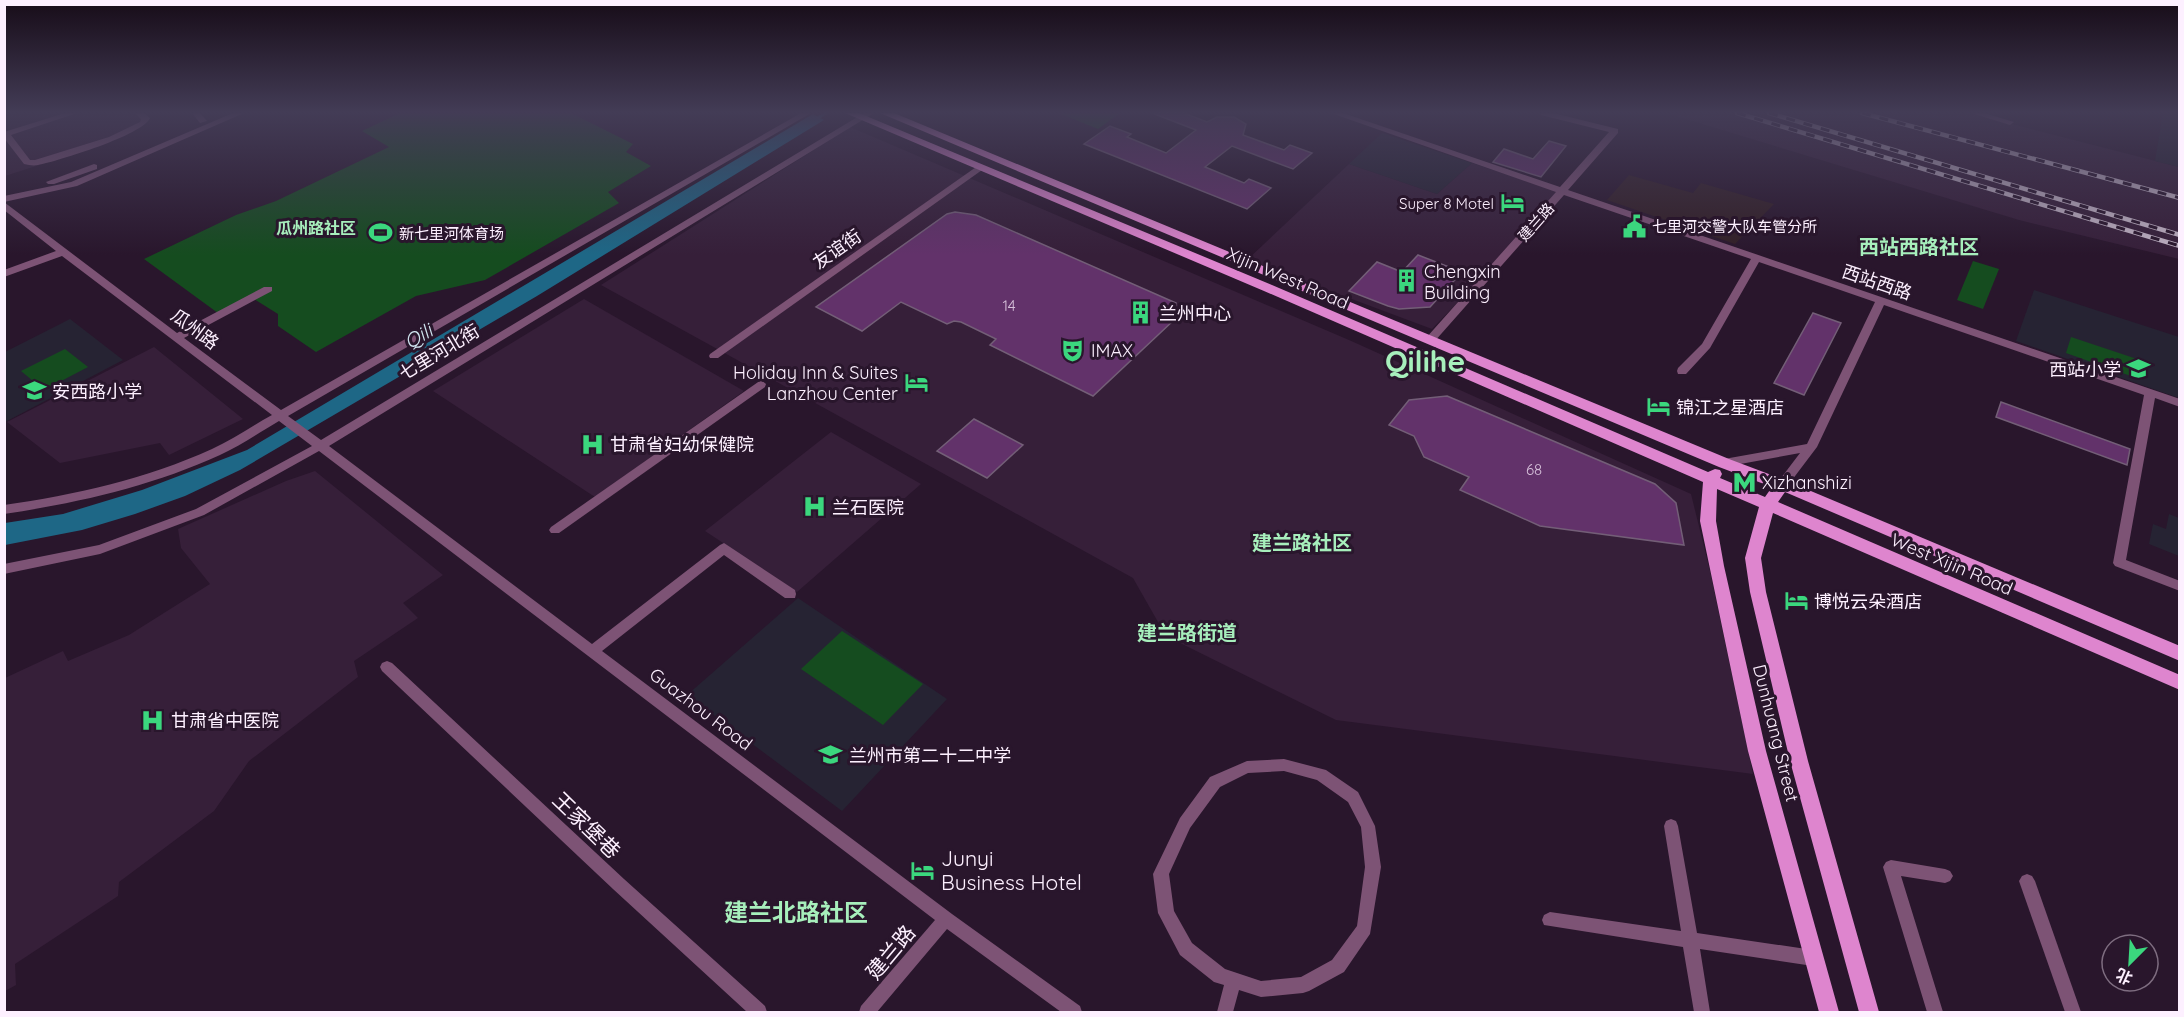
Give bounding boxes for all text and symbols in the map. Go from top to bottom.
hotel icon: Super 8 Motel [1499,190,1525,216]
place label: Super 8 Motel [1399,194,1494,213]
street label: 建兰路 [1514,199,1558,245]
public building icon: 七里河交警大队车管分所 [1621,213,1647,239]
place label: 七里河交警大队车管分所 [1652,217,1817,236]
district label: 瓜州路社区 [276,218,356,238]
sports icon: 新七里河体育场 [368,220,394,246]
place label: 新七里河体育场 [399,224,504,243]
street label: 友谊街 [808,224,866,274]
district label: 西站西路社区 [1859,234,1979,259]
street label: Xijin West Road [1224,242,1352,314]
street label: 西站西路 [1839,259,1915,305]
place label: Chengxin Building [1424,260,1501,304]
building icon: Chengxin Building [1393,268,1419,294]
house number: 14 [1002,296,1016,315]
building icon: 兰州中心 [1128,300,1154,326]
place label: 兰州中心 [1159,302,1231,325]
street label: 瓜州路 [167,304,223,354]
water label: Qili [399,317,439,354]
street label: 七里河北街 [395,319,483,385]
theatre icon: IMAX [1060,337,1086,363]
place label: IMAX [1091,339,1133,362]
district label: Qilihe [1385,342,1465,380]
school or university icon: 西站小学 [2126,356,2152,382]
place label: 西站小学 [2049,358,2121,381]
place label: Holiday Inn & Suites Lanzhou Center [733,361,898,405]
hotel icon: Holiday Inn & Suites Lanzhou Center [903,369,929,395]
school or university icon: 安西路小学 [21,378,47,404]
place label: 安西路小学 [52,380,142,403]
hotel icon: 锦江之星酒店 [1645,394,1671,420]
place label: 锦江之星酒店 [1676,396,1784,419]
hospital icon: 甘肃省妇幼保健院 [579,431,605,457]
place label: 甘肃省妇幼保健院 [610,433,754,456]
house number: 68 [1526,460,1542,479]
metro station icon: Xizhanshizi [1731,469,1757,495]
place label: Xizhanshizi [1762,471,1852,494]
hospital icon: 兰石医院 [801,494,827,520]
place label: 兰石医院 [832,496,904,519]
street label: West Xijin Road [1888,528,2016,600]
district label: 建兰路社区 [1252,530,1352,555]
hotel icon: 博悦云朵酒店 [1783,588,1809,614]
place label: 博悦云朵酒店 [1814,590,1922,613]
district label: 建兰路街道 [1137,620,1237,645]
street label: Dunhuang Street [1748,662,1804,804]
street label: Guazhou Road [645,663,757,755]
hospital icon: 甘肃省中医院 [140,707,166,733]
place label: 甘肃省中医院 [171,709,279,732]
school or university icon: 兰州市第二十二中学 [818,742,844,768]
place label: 兰州市第二十二中学 [849,744,1011,767]
street label: 王家堡巷 [548,786,626,864]
place label: Junyi Business Hotel [941,845,1082,895]
hotel icon: Junyi Business Hotel [910,857,936,883]
district label: 建兰北路社区 [724,897,868,927]
street label: 建兰路 [860,920,920,984]
north arrow [2100,933,2160,993]
text: 北 [2113,964,2135,989]

